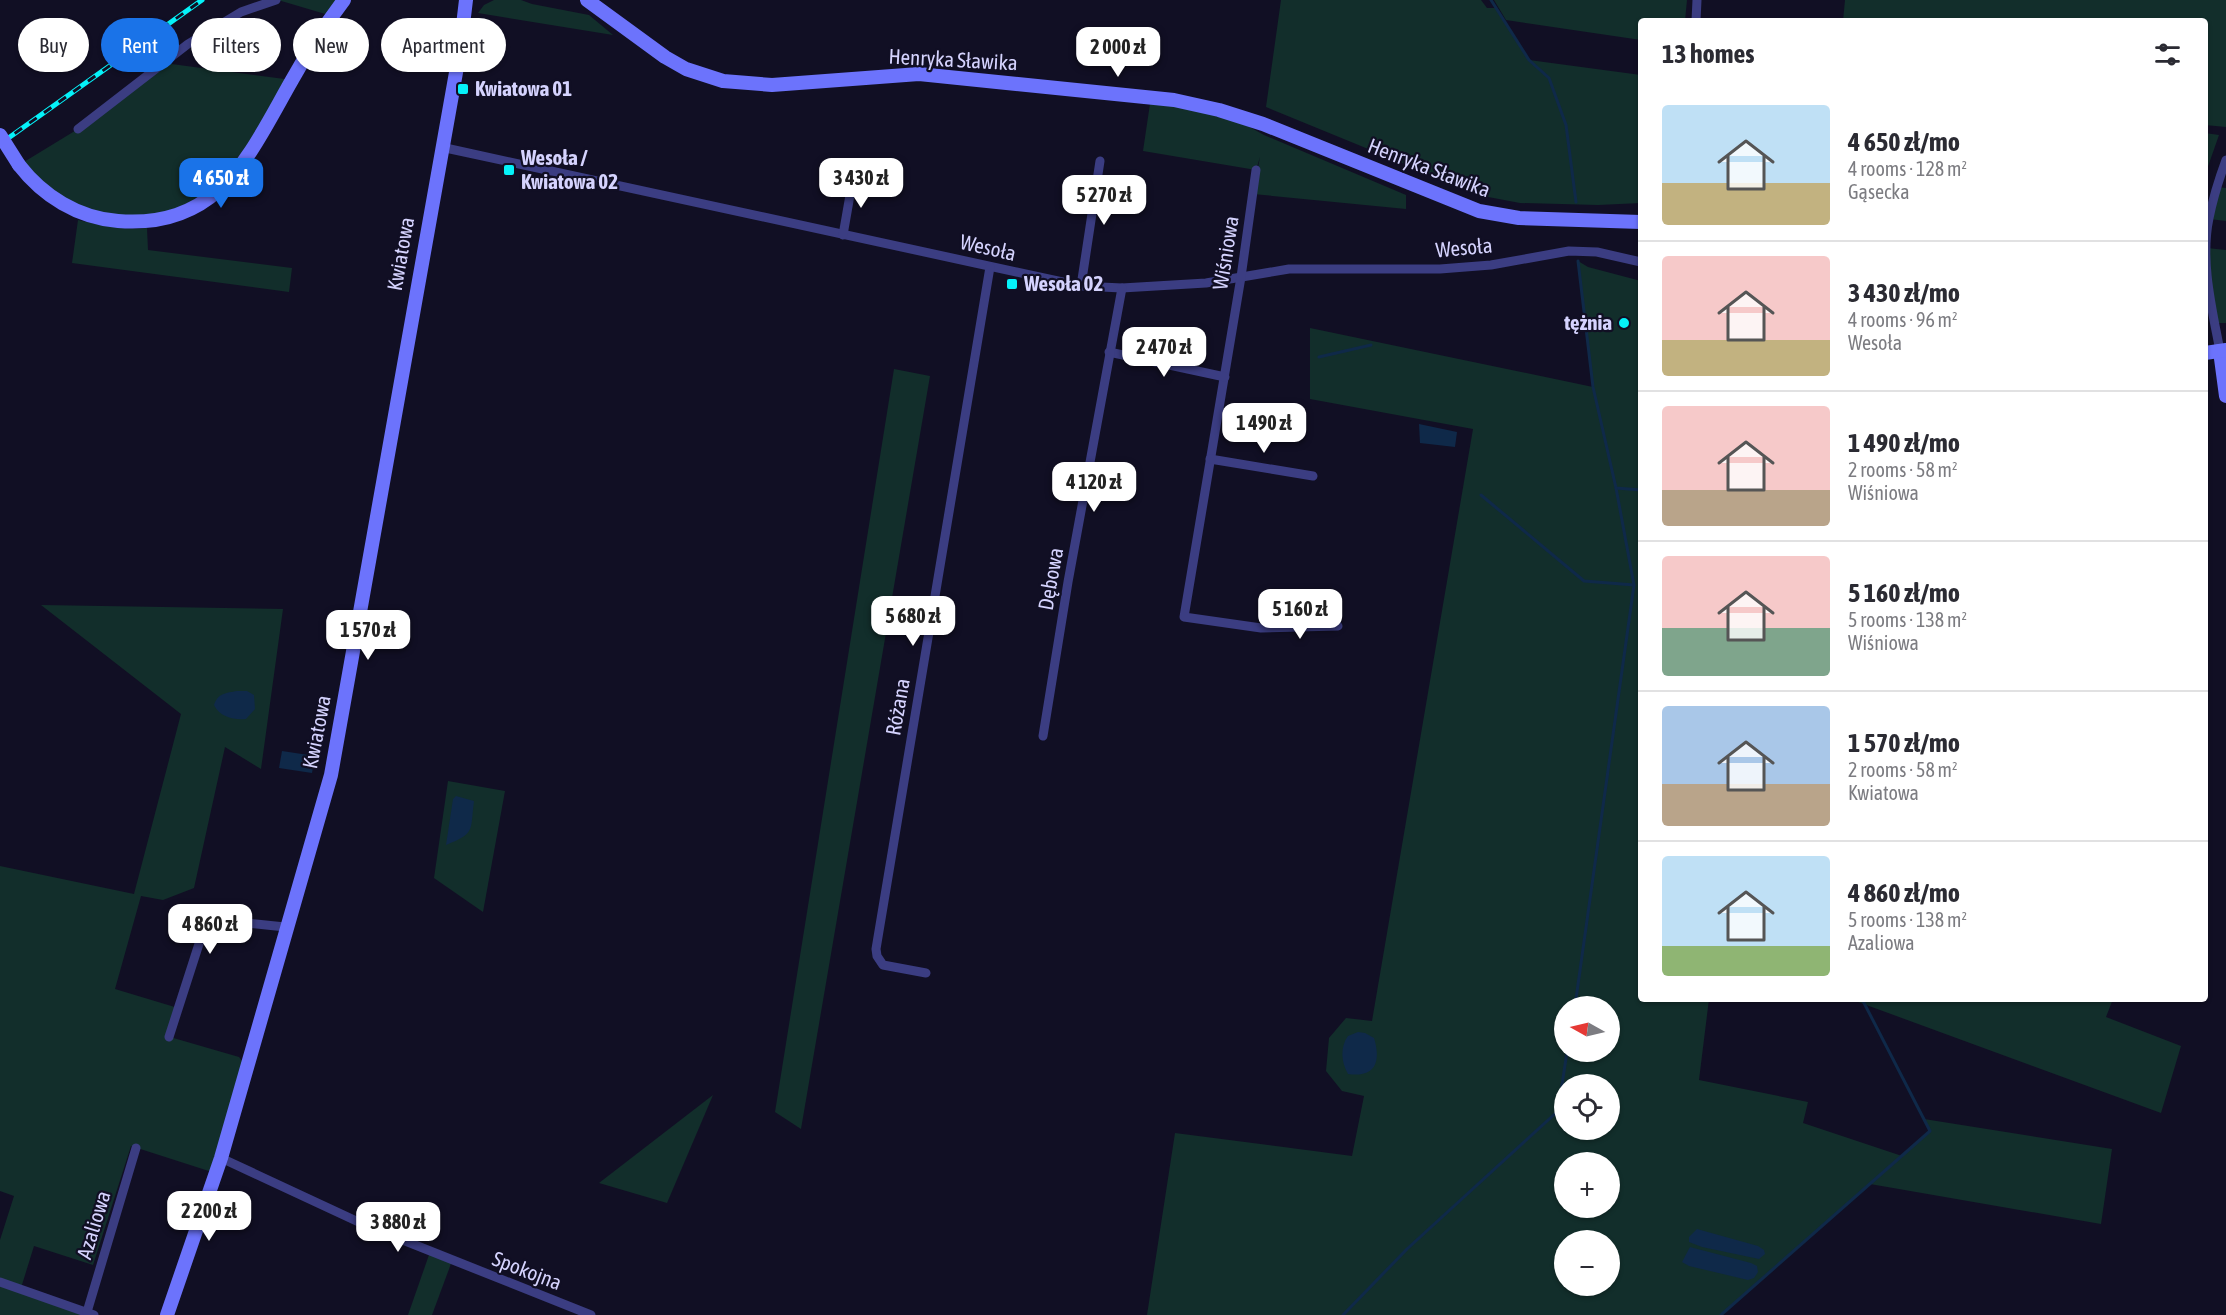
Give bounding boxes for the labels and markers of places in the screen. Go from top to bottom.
pin: 2 000 zł [1056,27,1180,78]
place label: Kwiatowa 01 [475,76,572,100]
marker: Kwiatowa 01 [456,82,470,96]
place label: Wesoła / Kwiatowa 02 [520,145,618,193]
pin: 4 650 zł [159,158,283,209]
pin: 3 430 zł [799,158,923,209]
marker: Wesoła / Kwiatowa 02 [502,163,516,177]
pin: 5 270 zł [1042,175,1166,226]
place label: Wesoła 02 [1023,271,1103,295]
marker: Wesoła 02 [1005,277,1019,291]
place label: tężnia [1563,310,1612,334]
marker: tężnia [1617,316,1631,330]
pin: 2 470 zł [1102,327,1226,378]
pin: 1 490 zł [1202,403,1326,454]
pin: 4 120 zł [1032,462,1156,513]
pin: 5 160 zł [1238,589,1362,640]
pin: 5 680 zł [851,596,975,647]
pin: 1 570 zł [306,610,430,661]
pin: 4 860 zł [148,904,272,955]
pin: 2 200 zł [147,1191,271,1242]
pin: 3 880 zł [336,1202,460,1253]

